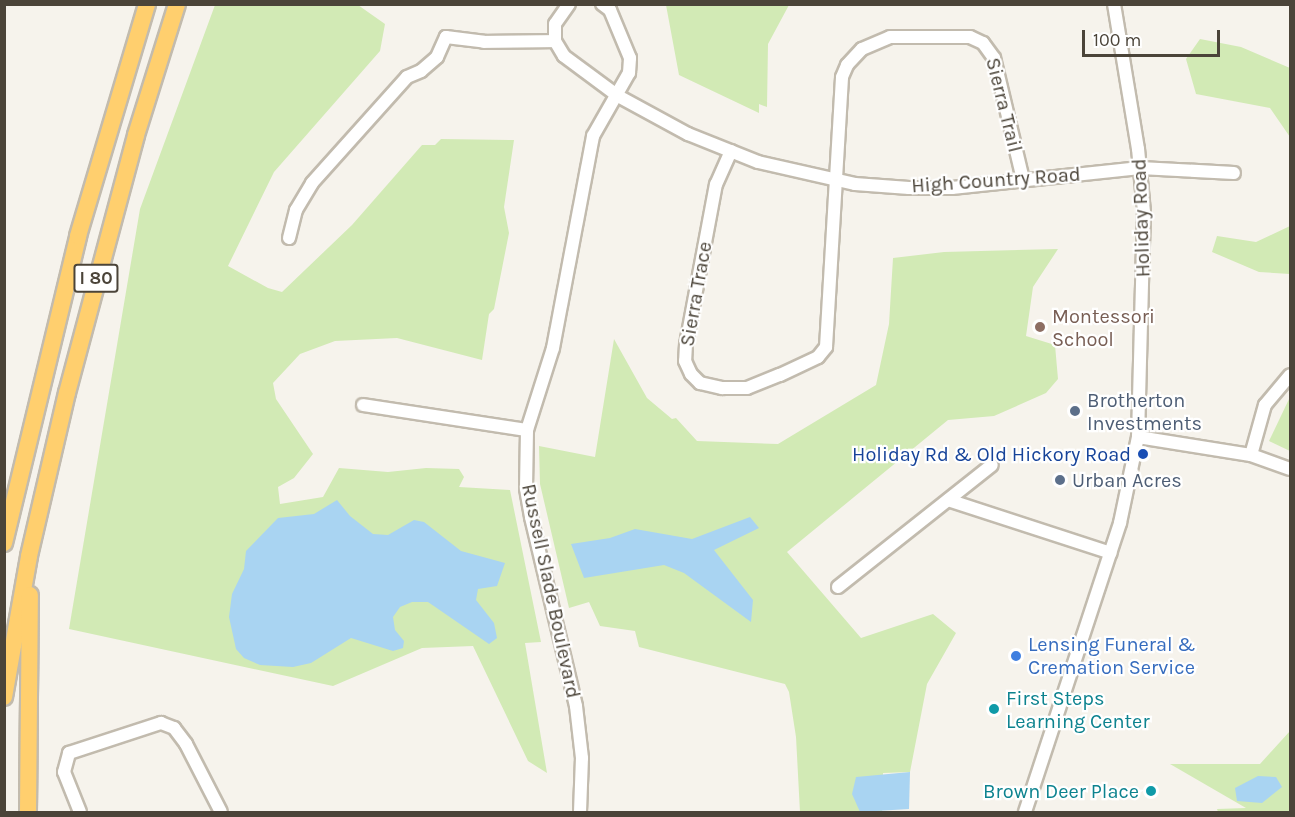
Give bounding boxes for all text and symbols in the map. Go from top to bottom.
scale bar [1085,18,1223,56]
text: 100 m [1093,29,1141,51]
street label: Sierra Trail [981,55,1027,155]
street label: Holiday Road [1127,158,1155,278]
street label: High Country Road [911,162,1081,198]
street label: Sierra Trace [675,240,717,348]
road number: I 80 [72,263,120,293]
place label: Montessori School [1052,304,1155,351]
marker: Montessori School [1033,320,1047,334]
place label: Brotherton Investments [1087,388,1202,435]
marker: Brotherton Investments [1068,404,1082,418]
place label: Holiday Rd & Old Hickory Road [852,442,1131,466]
marker: Holiday Rd & Old Hickory Road [1136,447,1150,461]
place label: Urban Acres [1072,468,1182,492]
marker: Urban Acres [1053,473,1067,487]
street label: Russell Slade Boulevard [517,482,585,700]
place label: Lensing Funeral & Cremation Service [1028,632,1196,679]
marker: Lensing Funeral & Cremation Service [1009,649,1023,663]
place label: First Steps Learning Center [1006,686,1150,733]
marker: First Steps Learning Center [987,702,1001,716]
place label: Brown Deer Place [983,779,1139,803]
marker: Brown Deer Place [1144,784,1158,798]

